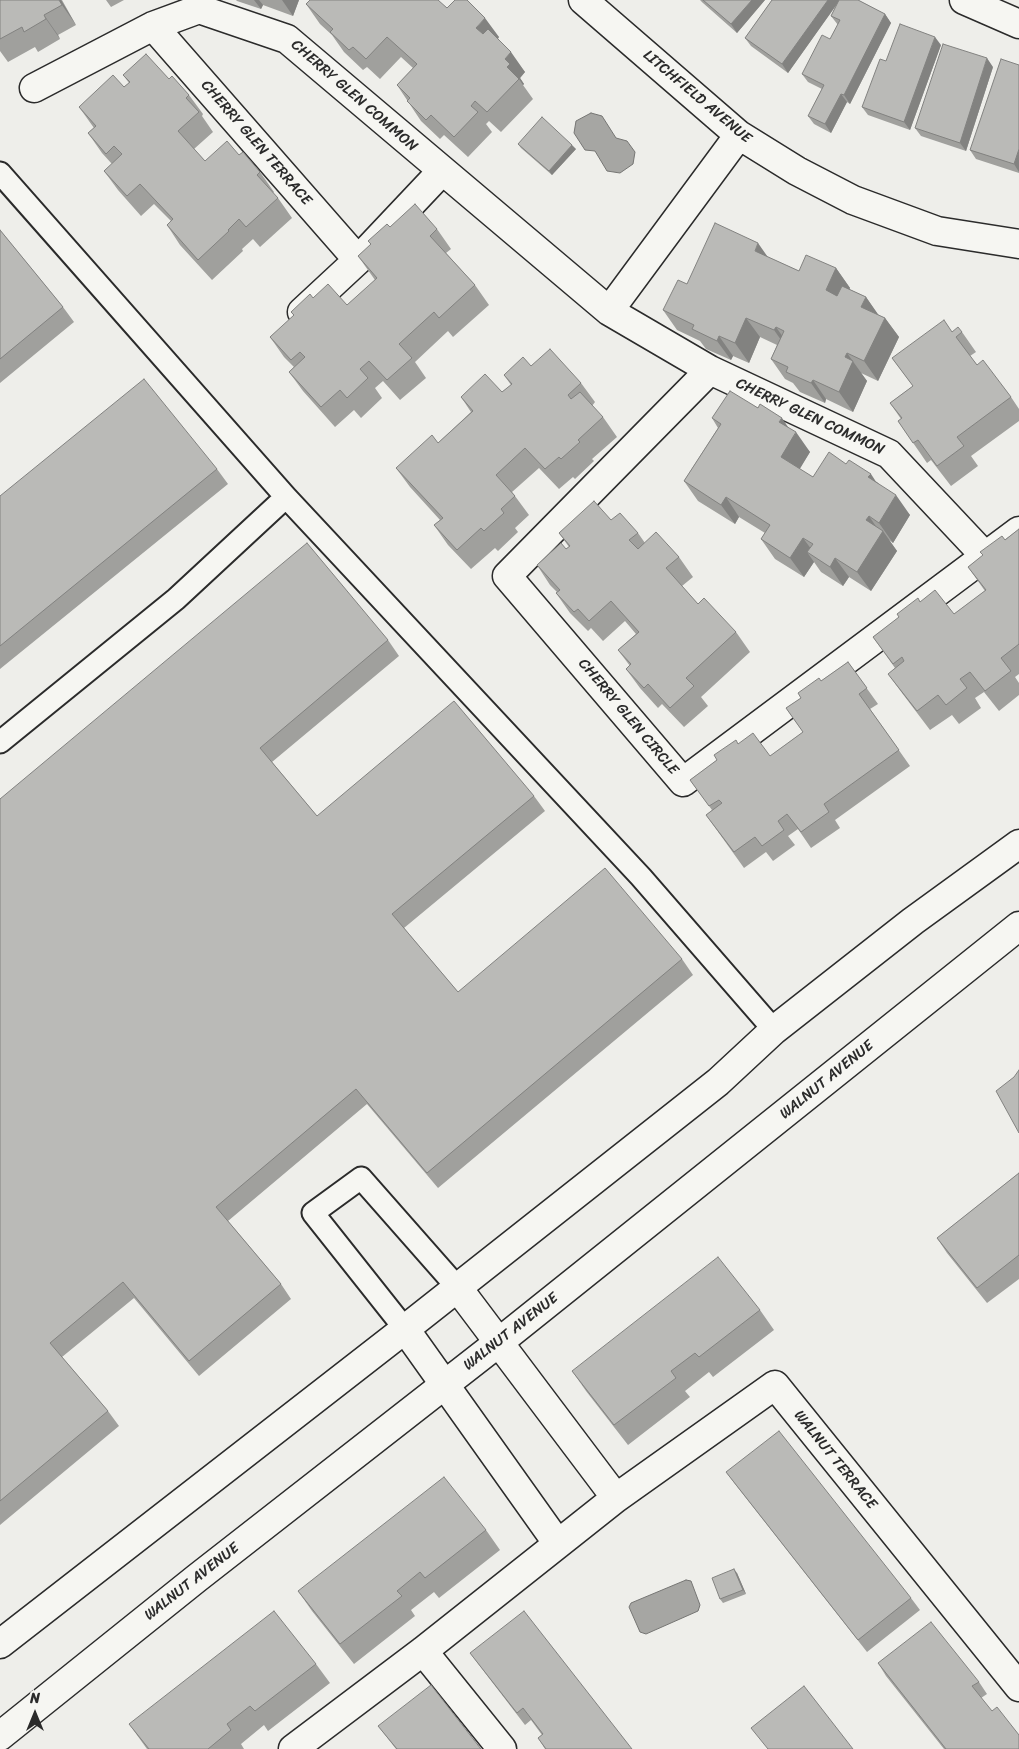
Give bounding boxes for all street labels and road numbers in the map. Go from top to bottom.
street label: CHERRY GLEN COMMON [287,36,421,156]
street label: LITCHFIELD AVENUE [639,46,755,148]
street label: CHERRY GLEN TERRACE [197,77,315,209]
street label: CHERRY GLEN COMMON [733,375,887,459]
street label: CHERRY GLEN CIRCLE [574,655,682,779]
street label: WALNUT AVENUE [777,1037,877,1123]
street label: WALNUT AVENUE [460,1289,562,1375]
street label: WALNUT TERRACE [790,1407,880,1513]
street label: WALNUT AVENUE [141,1539,243,1625]

